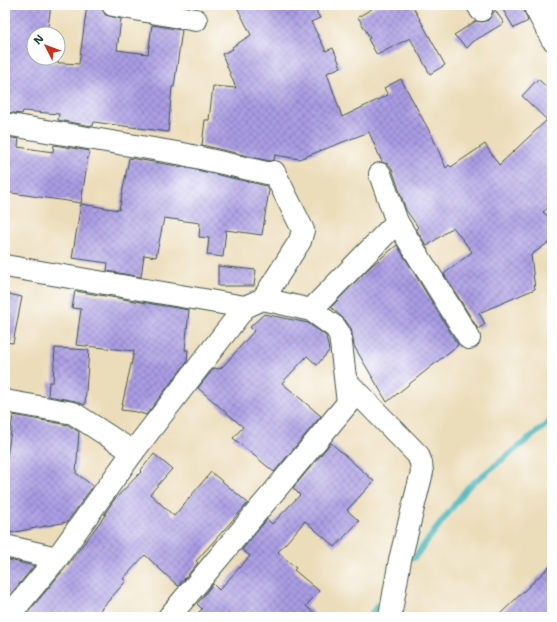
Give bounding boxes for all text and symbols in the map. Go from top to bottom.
north arrow [26,26,66,66]
text: N [30,31,48,48]

